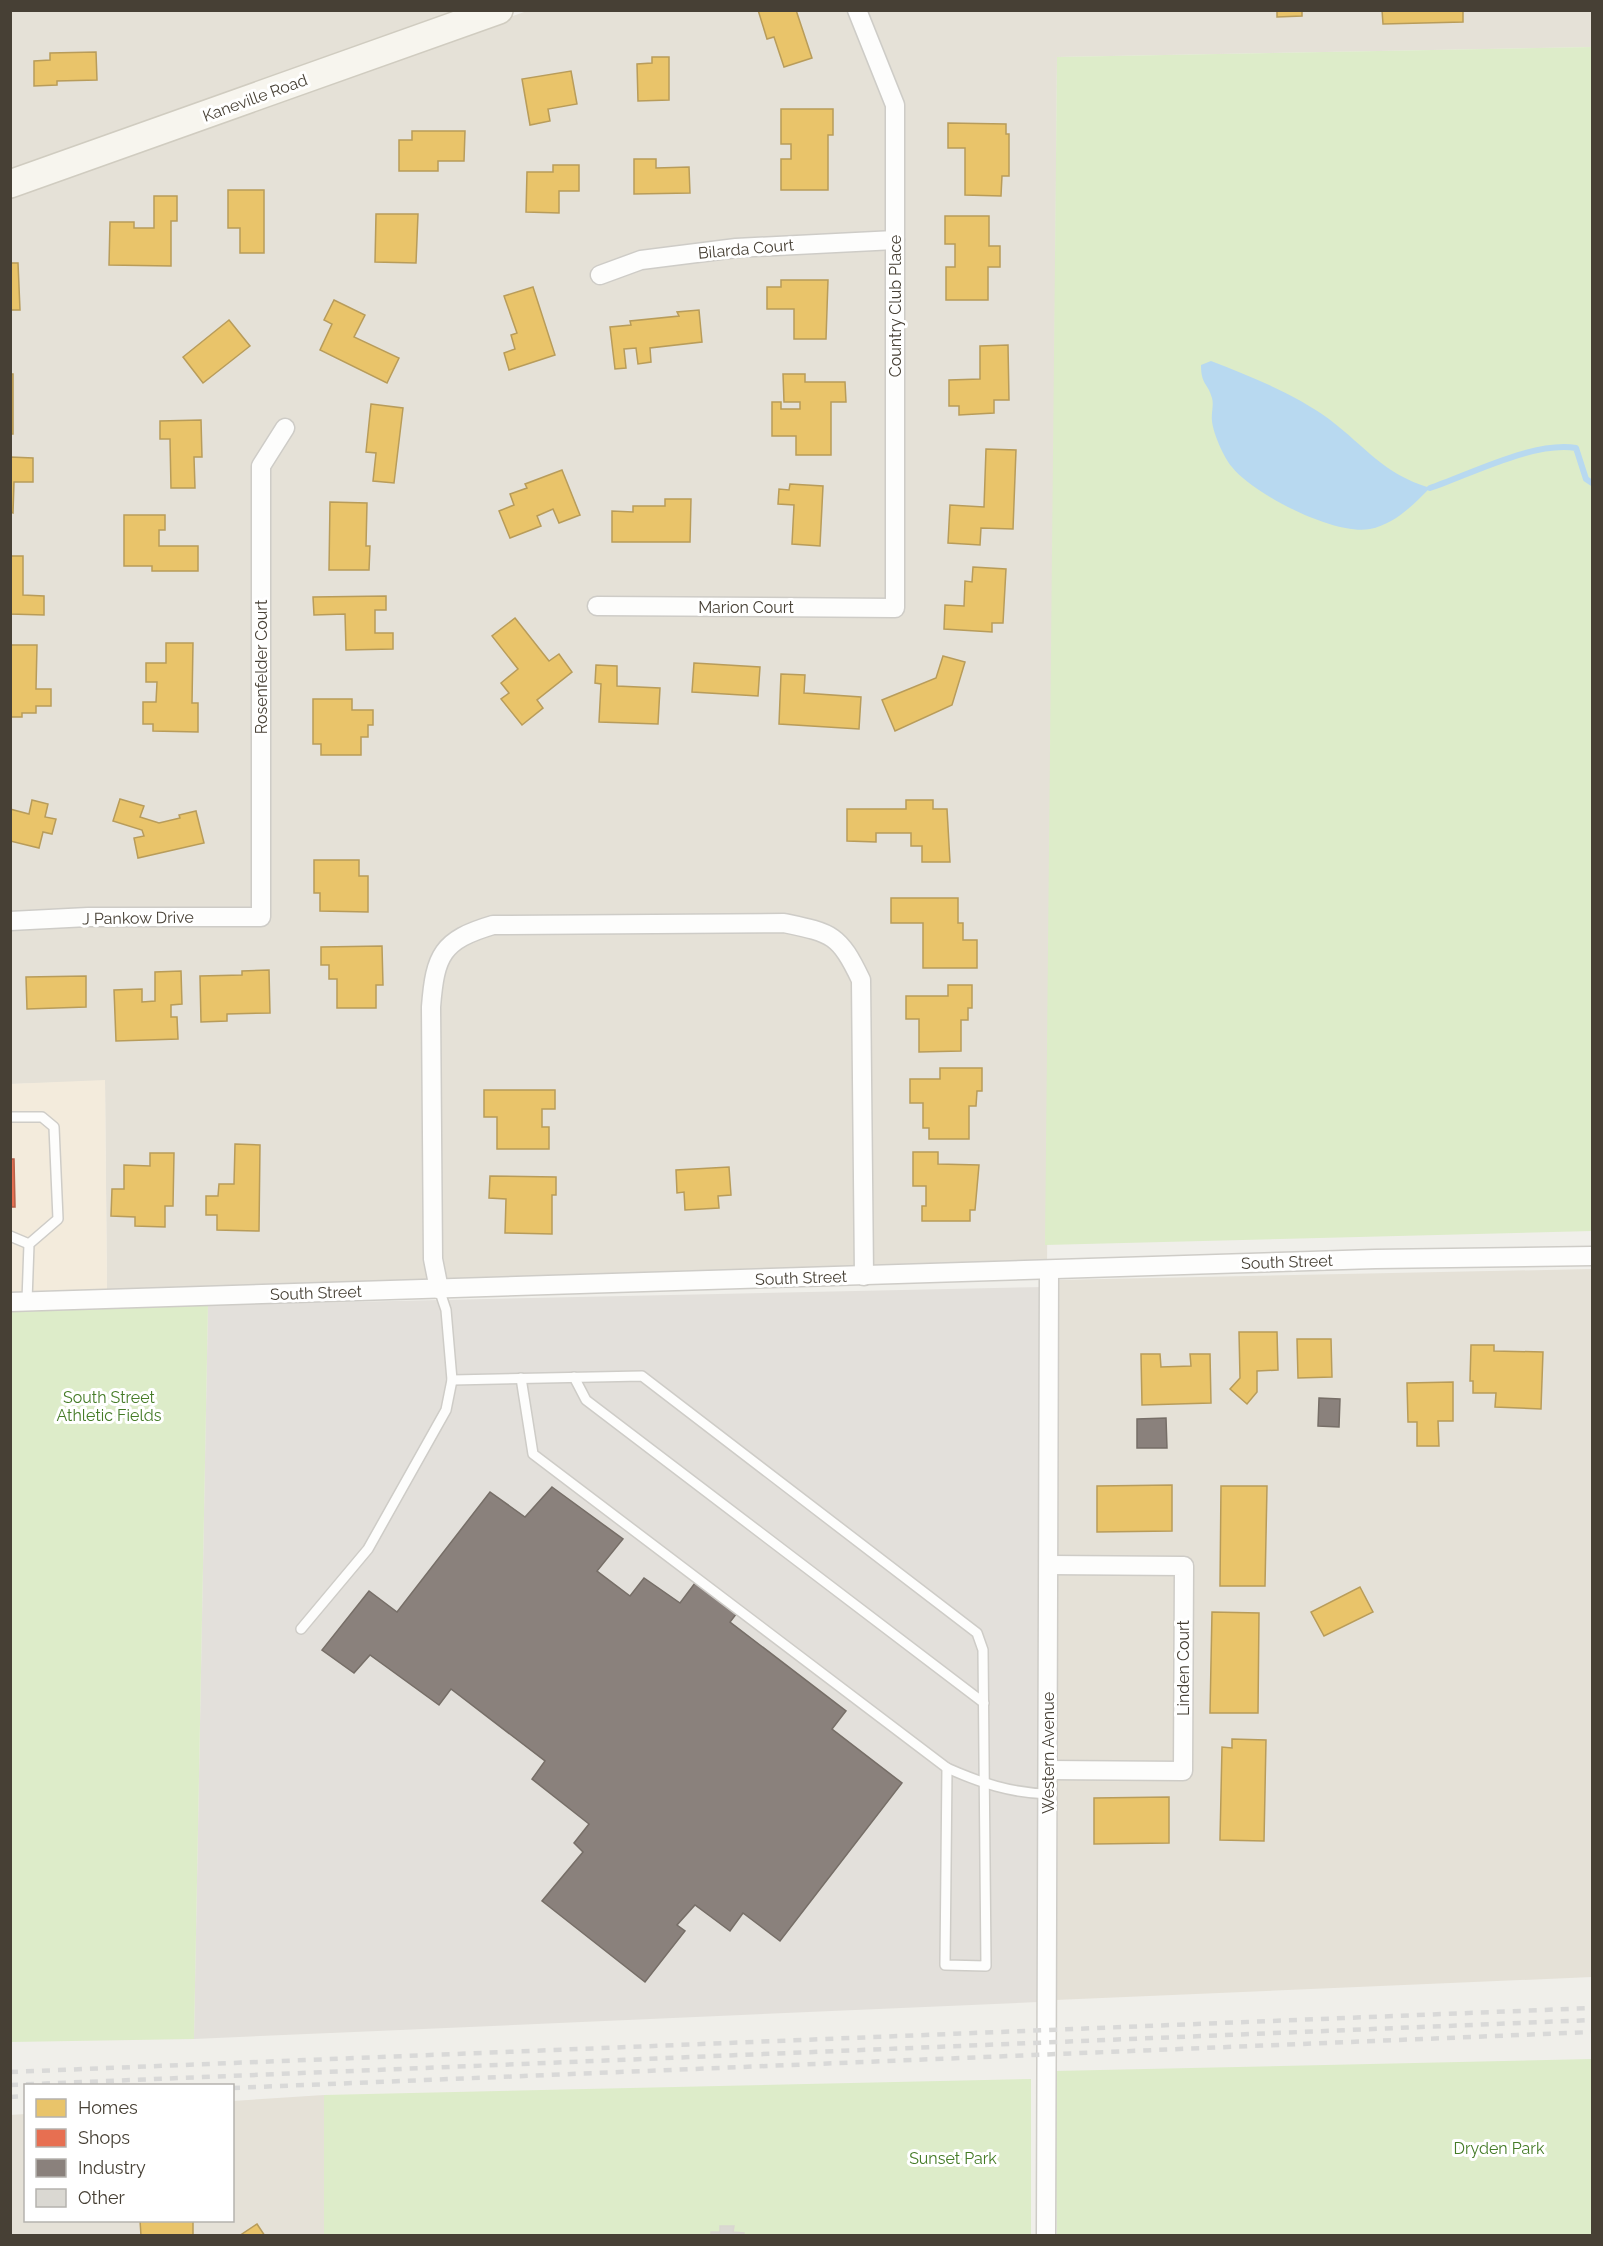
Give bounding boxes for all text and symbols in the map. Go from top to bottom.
street label: Kaneville Road [200,70,310,126]
street label: Bilarda Court [697,235,795,263]
street label: Country Club Place [886,235,905,377]
street label: Marion Court [698,598,794,617]
street label: Rosenfelder Court [252,599,271,734]
street label: J Pankow Drive [82,908,194,928]
street label: South Street [1241,1251,1334,1273]
street label: South Street [755,1267,848,1289]
street label: South Street [270,1282,363,1304]
park label: South Street Athletic Fields [57,1388,162,1425]
street label: Linden Court [1174,1619,1193,1716]
street label: Western Avenue [1039,1692,1058,1814]
legend [24,2084,234,2222]
text: Homes [78,2097,138,2118]
text: Shops [78,2127,130,2148]
park label: Dryden Park [1454,2139,1545,2158]
park label: Sunset Park [909,2149,997,2168]
text: Industry [78,2157,146,2178]
text: Other [78,2187,126,2208]

